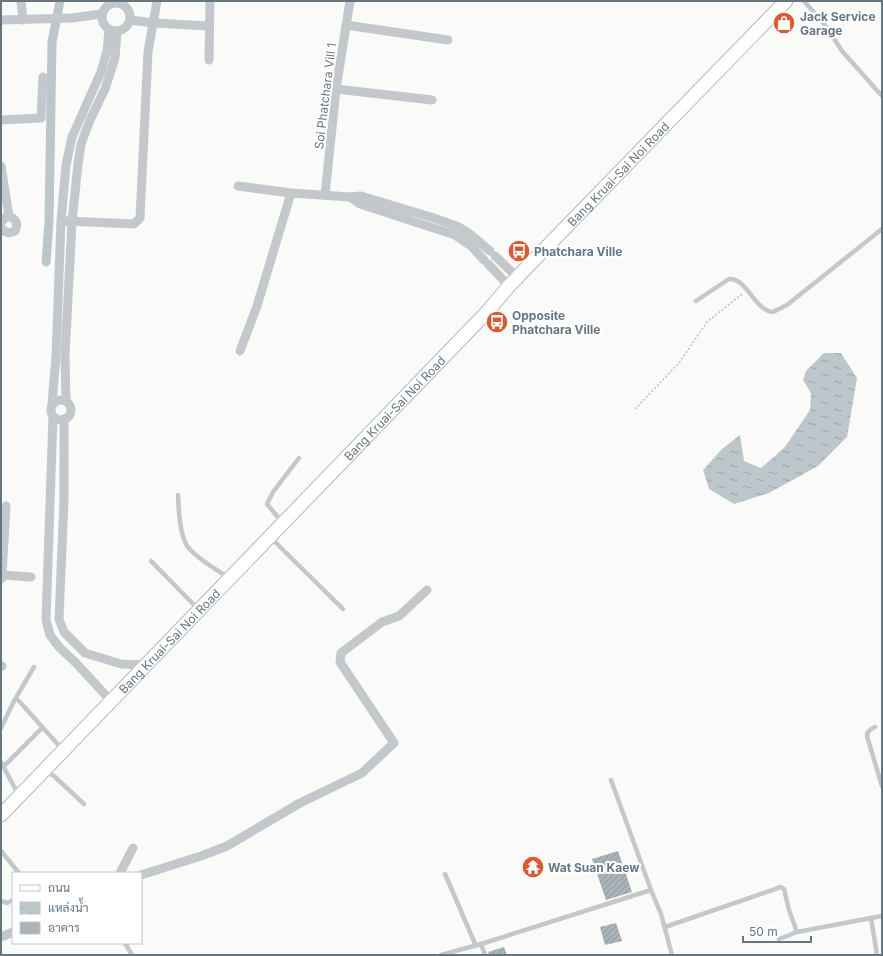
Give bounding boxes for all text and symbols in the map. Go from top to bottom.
place label: Jack Service Garage [800,9,876,38]
shop icon: Jack Service Garage [771,10,797,36]
street label: Soi Phatchara Vill 1 [311,42,339,150]
street label: Bang Kruai-Sai Noi Road [564,118,672,229]
bus stop icon: Phatchara Ville [506,238,532,264]
place label: Phatchara Ville [534,244,622,259]
place label: Opposite Phatchara Ville [512,308,600,337]
bus stop icon: Opposite Phatchara Ville [484,309,510,335]
street label: Bang Kruai-Sai Noi Road [340,353,448,463]
street label: Bang Kruai-Sai Noi Road [115,586,223,696]
temple icon: Wat Suan Kaew [520,854,546,880]
place label: Wat Suan Kaew [548,860,640,875]
legend [12,872,142,944]
text: ถนน [48,880,71,895]
text: แหล่งน้ำ [48,897,88,915]
scale bar [743,918,811,944]
text: อาคาร [48,920,80,935]
text: 50 m [749,924,778,939]

